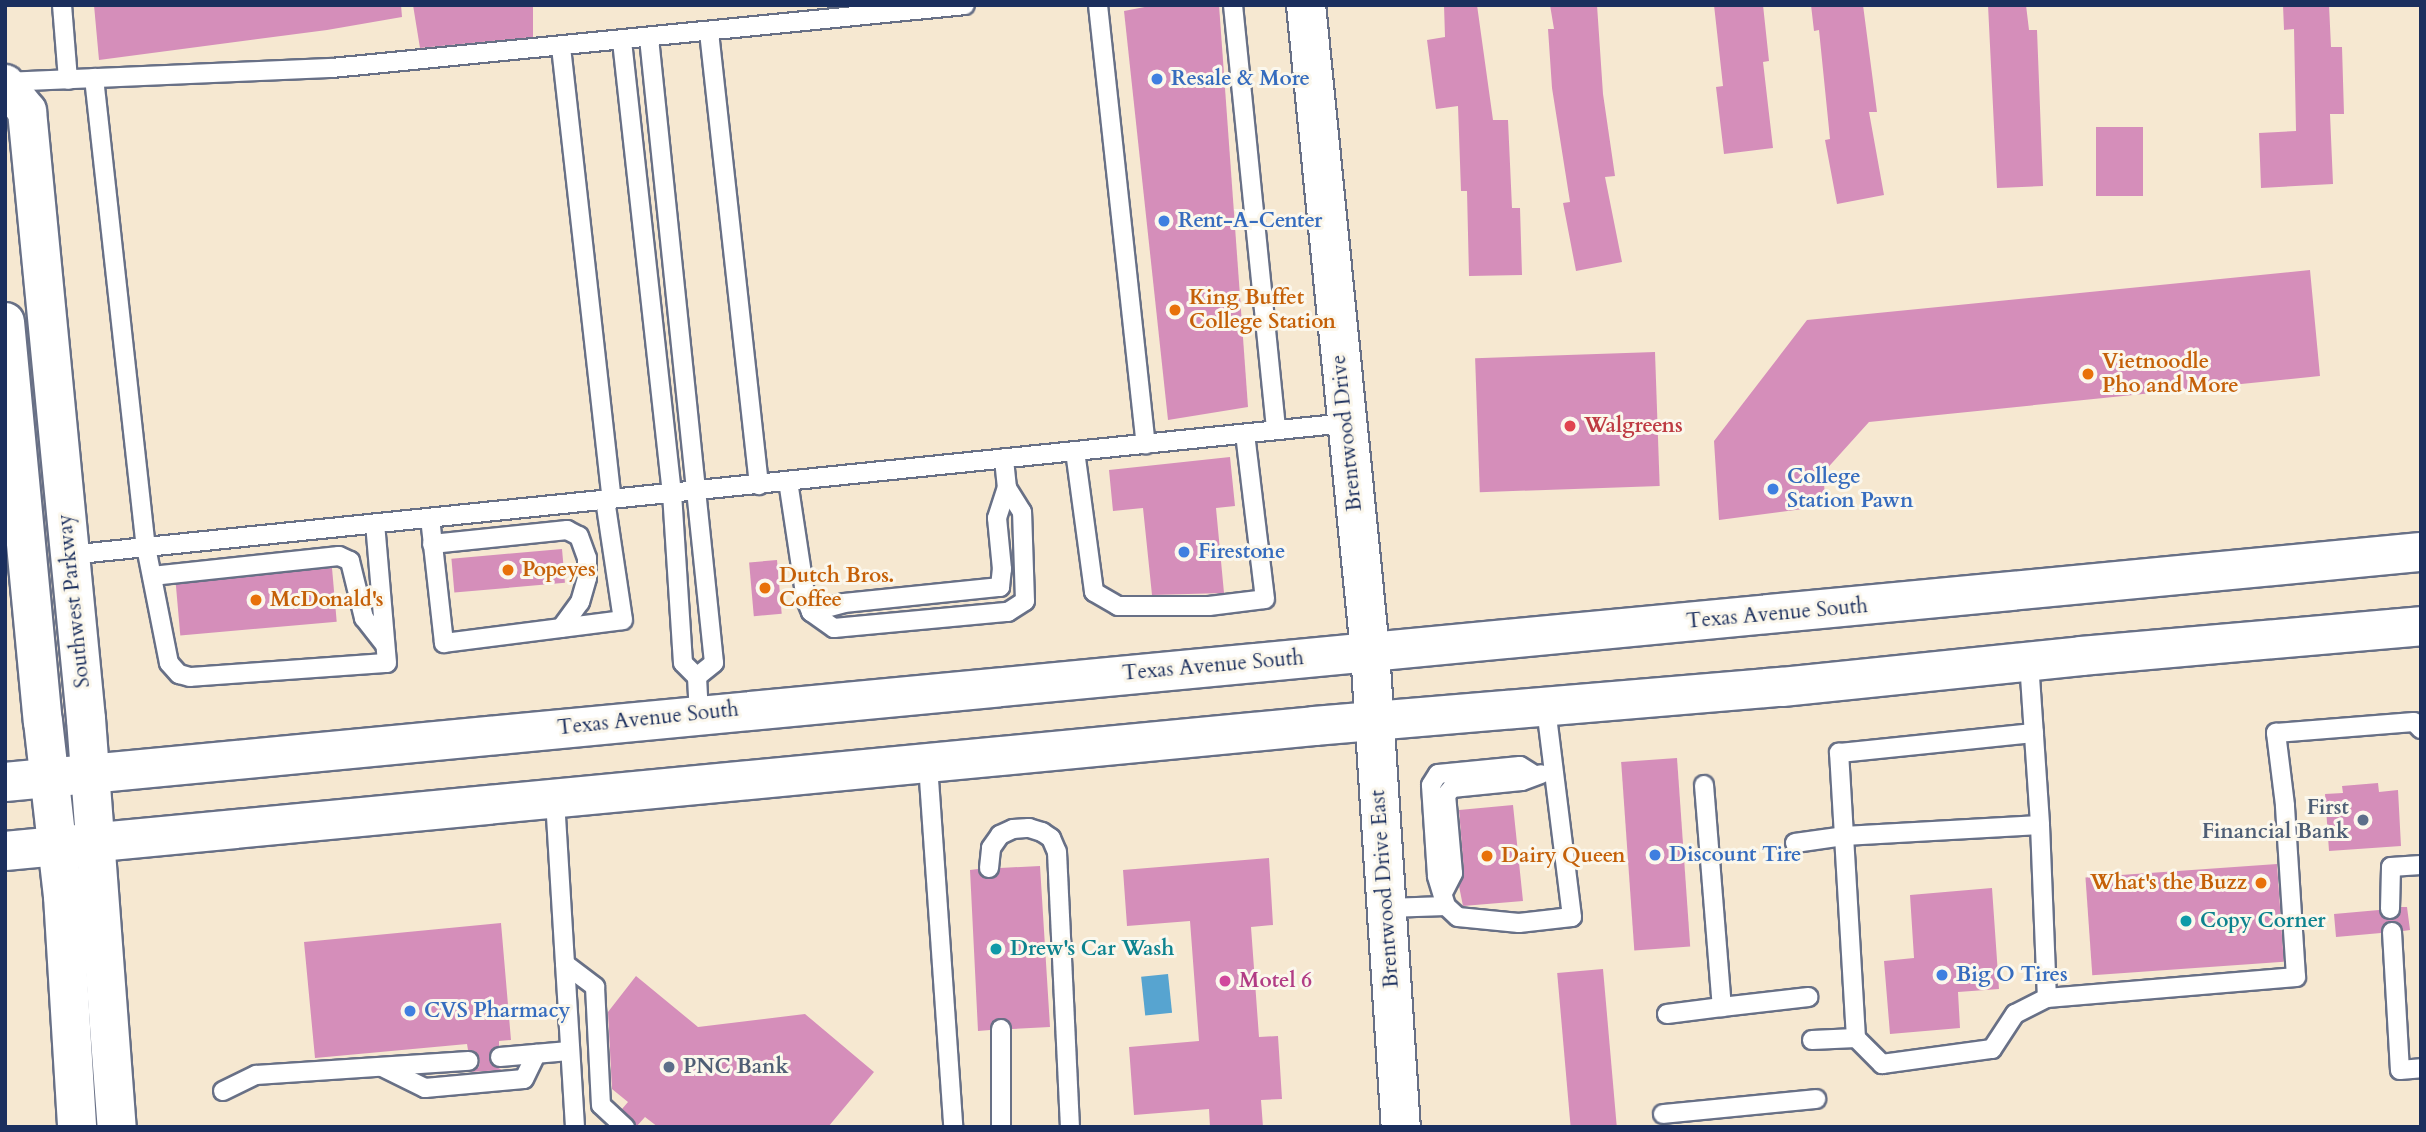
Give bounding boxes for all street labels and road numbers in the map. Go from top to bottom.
street label: Brentwood Drive [1326,354,1368,512]
street label: Southwest Parkway [52,513,96,689]
street label: Texas Avenue South [1685,593,1869,635]
street label: Texas Avenue South [1121,645,1305,687]
street label: Texas Avenue South [556,697,740,741]
street label: Brentwood Drive East [1366,789,1404,989]

